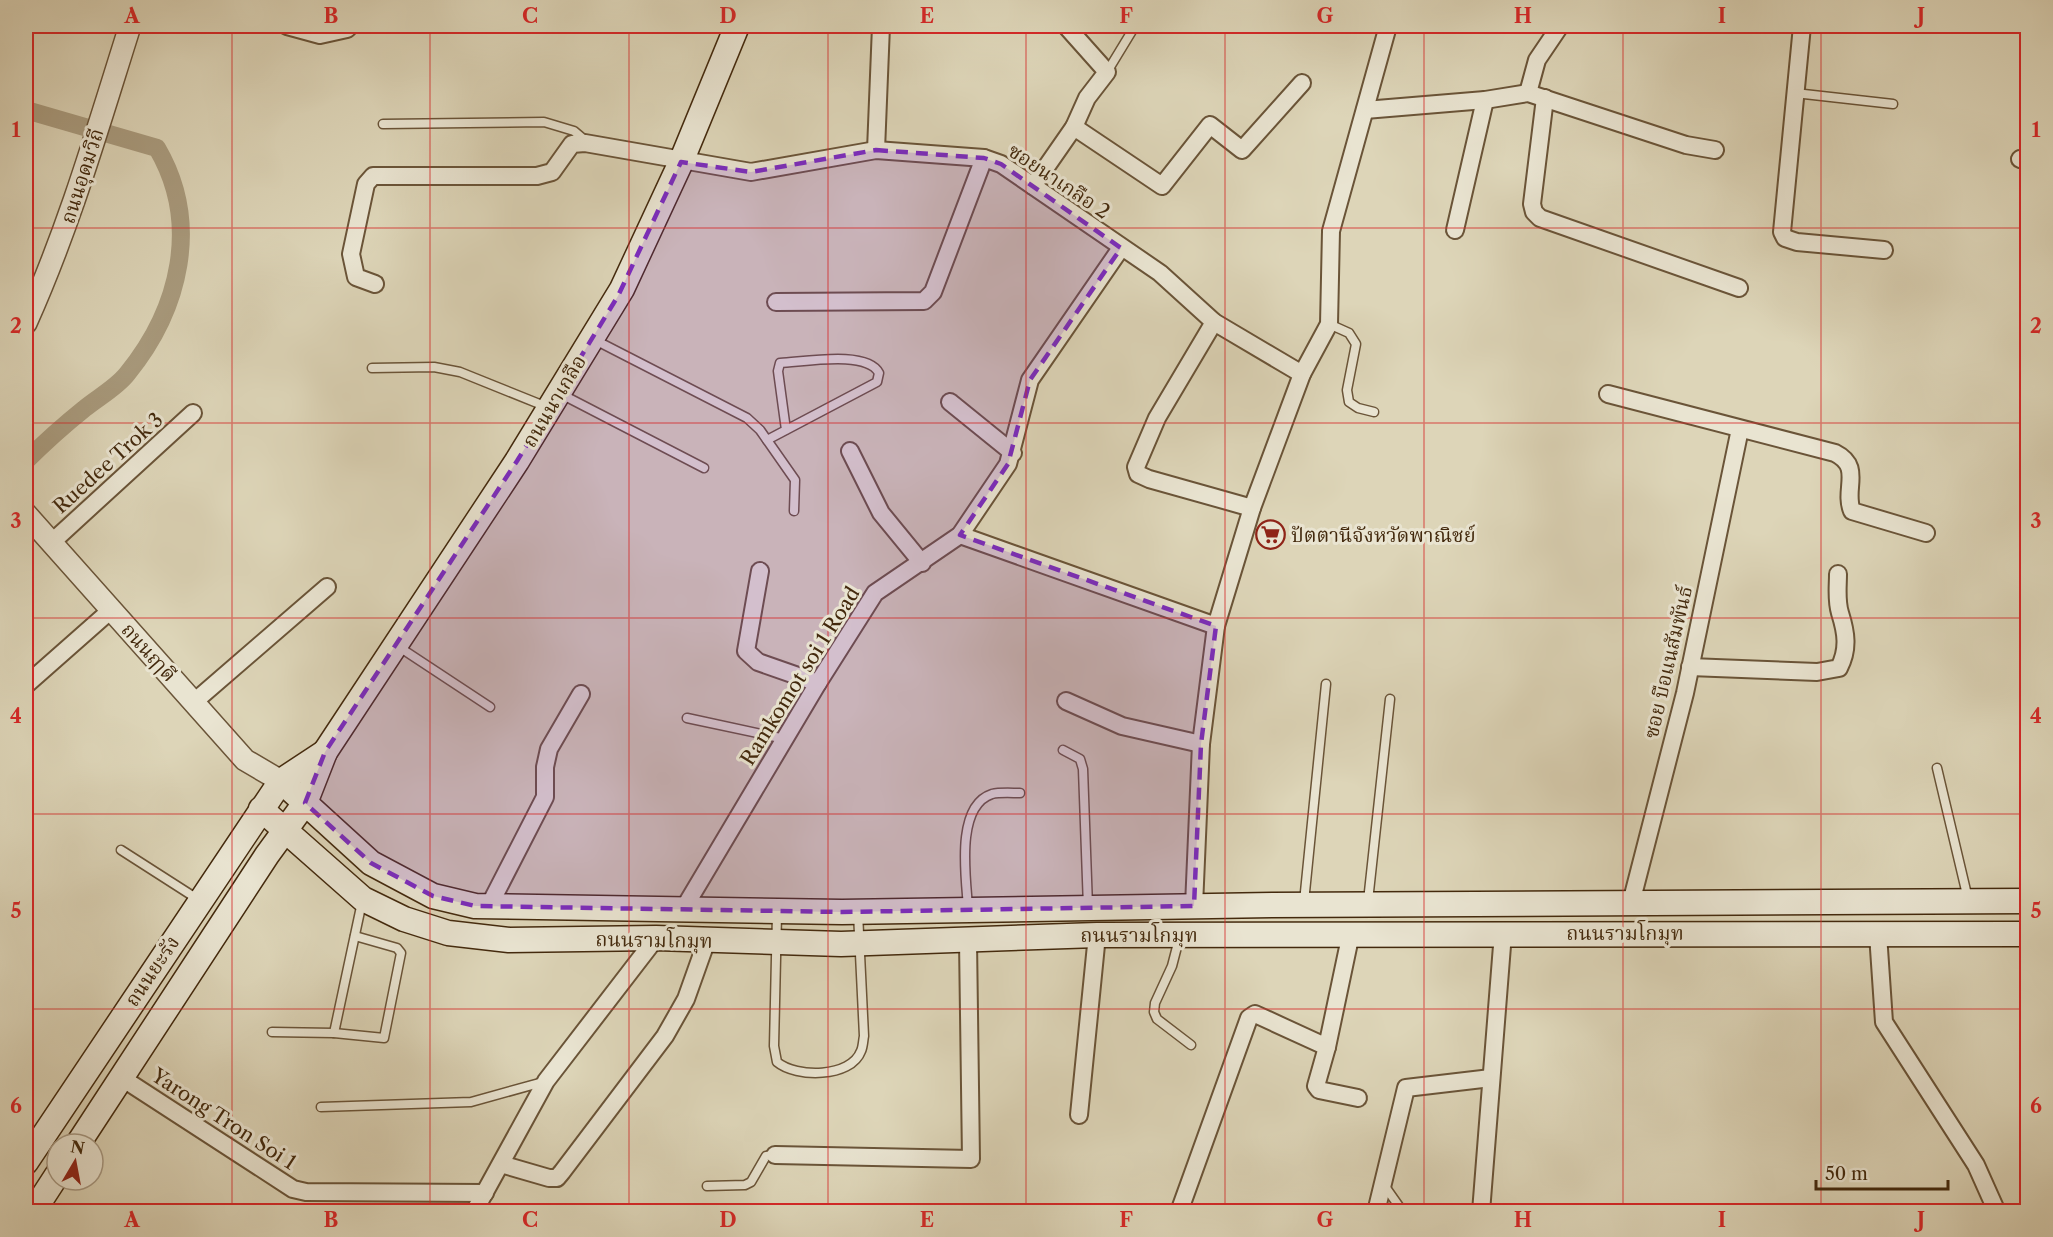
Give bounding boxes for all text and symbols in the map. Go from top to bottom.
text: A [123,4,140,28]
text: B [324,4,339,28]
text: C [522,4,538,28]
text: D [719,4,737,28]
text: E [920,4,934,28]
text: F [1119,4,1133,28]
text: G [1317,4,1334,28]
text: H [1514,4,1532,28]
text: I [1718,4,1726,28]
text: J [1913,4,1925,28]
text: 1 [12,118,21,142]
text: 1 [2032,118,2041,142]
street label: ถนนอุดมวิถี [55,125,110,227]
street label: ซอยนาเกลือ 2 [1004,138,1114,224]
text: 2 [10,314,22,338]
text: 2 [2030,314,2042,338]
street label: ถนนนาเกลือ [517,350,591,452]
street label: Ruedee Trok 3 [48,408,168,518]
text: 3 [10,509,22,533]
text: 3 [2030,509,2042,533]
supermarket icon: ปัตตานีจังหวัดพาณิชย์ [1254,519,1286,551]
place label: ปัตตานีจังหวัดพาณิชย์ [1291,523,1476,547]
street label: Ramkomot soi 1 Road [735,582,865,770]
street label: ซอย บือแนสัมพันธ์ [1639,583,1697,741]
street label: ถนนฤๅดี [116,618,182,686]
text: 4 [10,704,22,728]
text: 4 [2030,704,2042,728]
text: 5 [10,899,22,923]
text: 5 [2030,899,2042,923]
street label: ถนนรามโกมุท [1566,919,1684,946]
street label: ถนนรามโกมุท [1080,921,1198,948]
street label: ถนนรามโกมุท [595,925,713,954]
street label: ถนนยะรัง [120,931,184,1011]
street label: Yarong Tron Soi 1 [147,1063,301,1175]
text: 6 [10,1094,22,1118]
text: 6 [2030,1094,2042,1118]
north arrow [45,1132,105,1192]
text: N [69,1136,86,1158]
scale bar [1816,1153,1948,1191]
text: 50 m [1825,1163,1868,1185]
text: A [123,1208,140,1232]
text: B [324,1208,339,1232]
text: C [522,1208,538,1232]
text: D [719,1208,737,1232]
text: E [920,1208,934,1232]
text: F [1119,1208,1133,1232]
text: G [1317,1208,1334,1232]
text: H [1514,1208,1532,1232]
text: I [1718,1208,1726,1232]
text: J [1913,1208,1925,1232]

